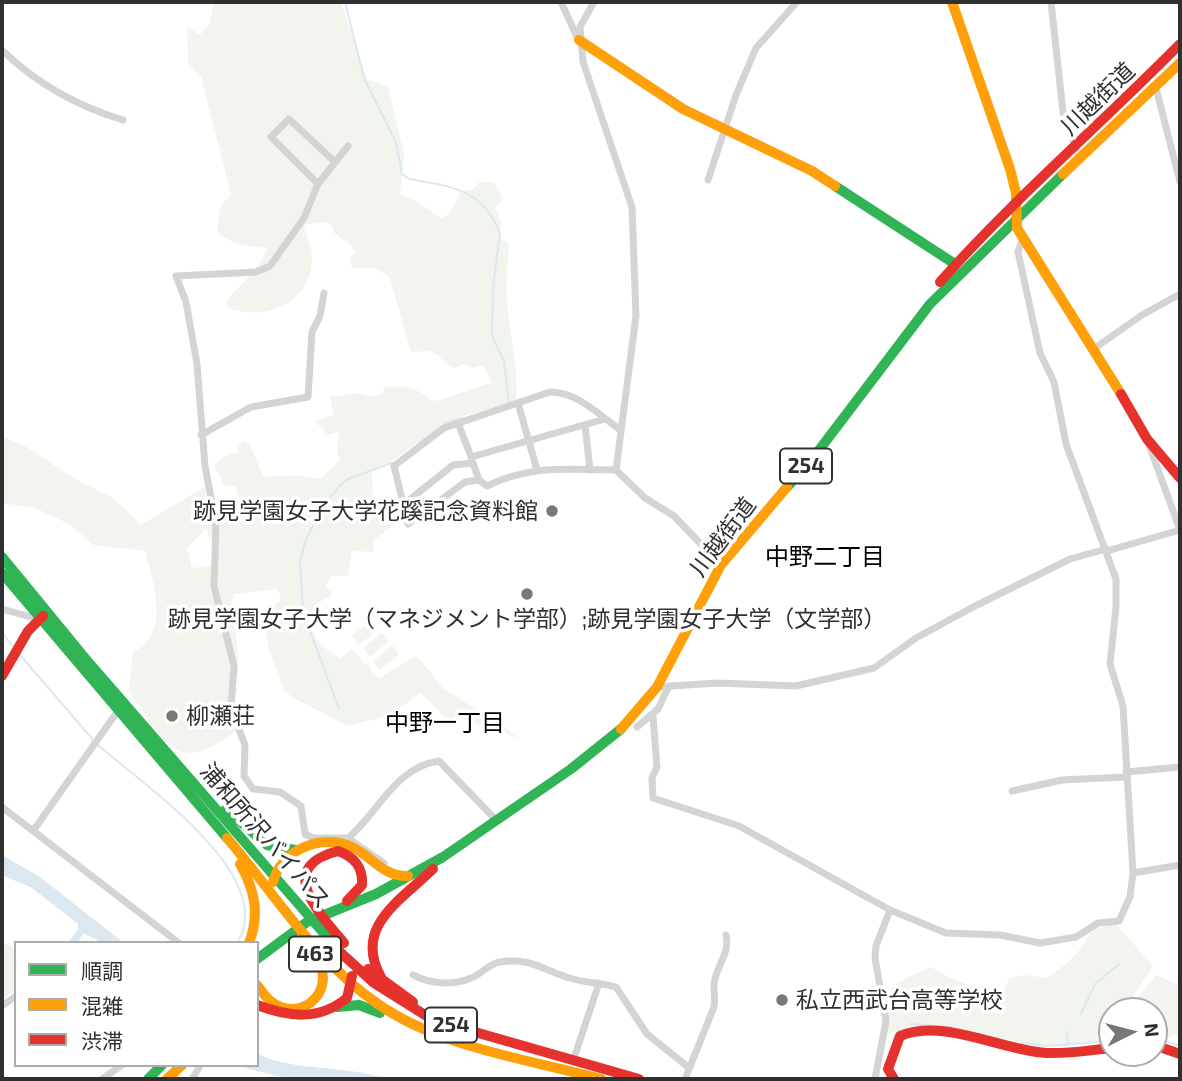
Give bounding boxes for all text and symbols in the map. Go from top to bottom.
street label: 川越街道 [1055,57,1141,141]
road number: 254 [780,448,832,484]
street label: 川越街道 [684,492,762,582]
place label: 跡見学園女子大学花蹊記念資料館 [193,497,538,525]
marker: 跡見学園女子大学花蹊記念資料館 [544,503,560,519]
district label: 中野二丁目 [765,543,885,571]
marker: 跡見学園女子大学（マネジメント学部）;跡見学園女子大学（文学部） [519,586,535,602]
place label: 跡見学園女子大学（マネジメント学部）;跡見学園女子大学（文学部） [168,605,886,633]
place label: 柳瀬荘 [186,702,255,730]
marker: 柳瀬荘 [164,708,180,724]
district label: 中野一丁目 [385,709,505,737]
street label: 浦和所沢バイパス [194,758,336,914]
road number: 463 [289,936,341,972]
legend [14,941,259,1067]
text: 順調 [81,958,123,983]
place label: 私立西武台高等学校 [796,986,1003,1014]
marker: 私立西武台高等学校 [774,992,790,1008]
text: 混雑 [81,993,123,1018]
north arrow [1098,997,1168,1067]
road number: 254 [425,1007,477,1042]
text: N [1140,1022,1165,1038]
text: 渋滞 [81,1028,123,1053]

